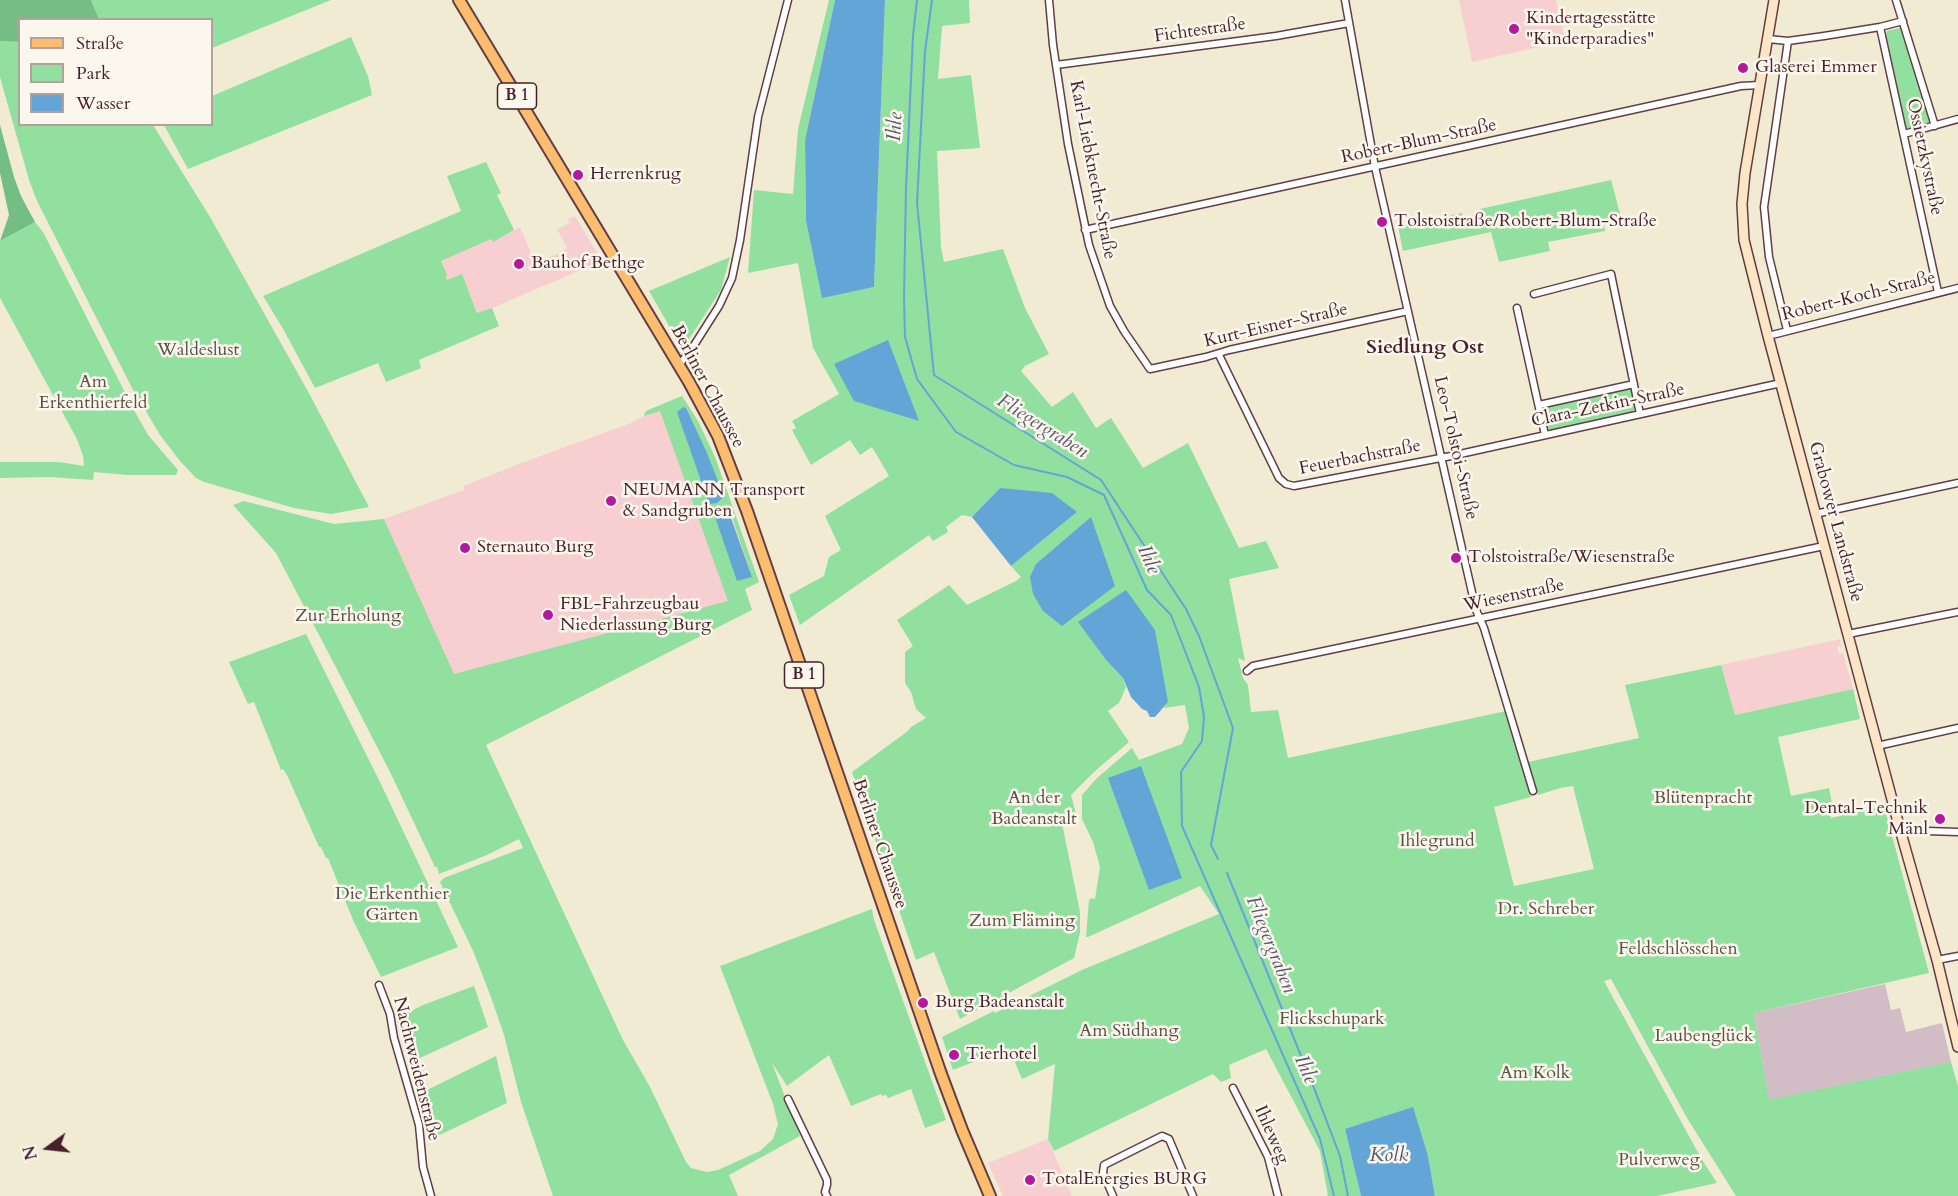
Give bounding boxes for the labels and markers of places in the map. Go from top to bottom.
place label: Kindertagesstätte "Kinderparadies" [1526,8,1656,50]
marker: Kindertagesstätte "Kinderparadies" [1507,22,1521,36]
place label: Glaserei Emmer [1755,57,1877,79]
marker: Glaserei Emmer [1736,61,1750,75]
place label: Herrenkrug [590,164,681,186]
marker: Herrenkrug [571,168,585,182]
place label: Tolstoistraße/Robert-Blum-Straße [1394,211,1657,233]
marker: Tolstoistraße/Robert-Blum-Straße [1375,215,1389,229]
place label: Bauhof Bethge [531,253,645,275]
marker: Bauhof Bethge [512,257,526,271]
place label: NEUMANN Transport & Sandgruben [623,480,805,522]
marker: NEUMANN Transport & Sandgruben [604,494,618,508]
place label: Sternauto Burg [477,537,593,559]
marker: Sternauto Burg [458,541,472,555]
place label: Tolstoistraße/Wiesenstraße [1468,547,1675,569]
marker: Tolstoistraße/Wiesenstraße [1449,551,1463,565]
place label: FBL-Fahrzeugbau Niederlassung Burg [560,594,711,636]
marker: FBL-Fahrzeugbau Niederlassung Burg [541,608,555,622]
place label: Dental-Technik Mänl [1805,798,1928,840]
marker: Dental-Technik Mänl [1933,812,1947,826]
place label: Burg Badeanstalt [935,992,1064,1014]
marker: Burg Badeanstalt [916,996,930,1010]
place label: Tierhotel [966,1044,1037,1066]
marker: Tierhotel [947,1048,961,1062]
place label: TotalEnergies BURG [1042,1169,1207,1191]
marker: TotalEnergies BURG [1023,1173,1037,1187]

